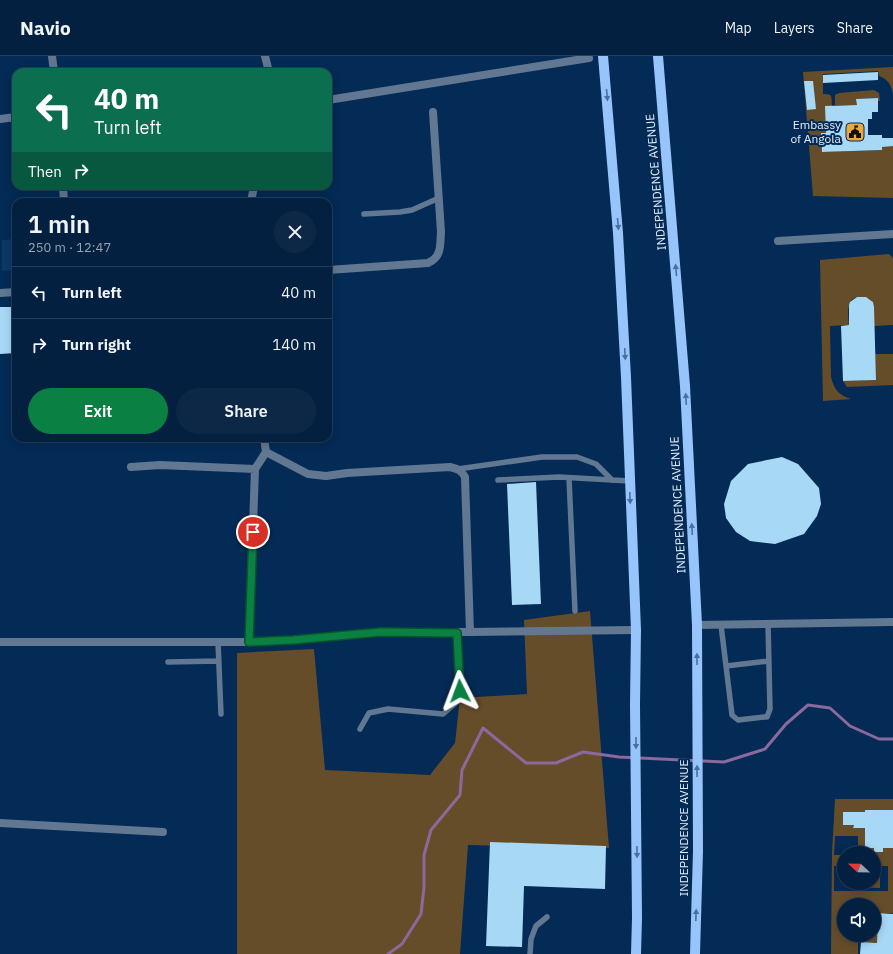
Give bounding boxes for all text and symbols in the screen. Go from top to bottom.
text: Navio [20,16,71,40]
text: Map [725,19,752,37]
text: Layers [774,19,815,37]
text: Share [837,19,873,37]
text: 40 m [94,80,159,117]
icon: left [28,84,80,136]
one-way arrow [603,89,610,101]
street label: INDEPENDENCE AVENUE [642,113,669,251]
text: Turn left [94,116,162,139]
place label: Embassy of Angola [790,117,842,146]
public building icon: Embassy of Angola [844,121,866,143]
icon: right [70,160,92,182]
text: Then [28,162,62,181]
text: 1 min [28,208,90,240]
button: close [274,211,316,253]
one-way arrow [614,218,621,230]
text: 250 m · 12:47 [28,239,111,256]
one-way arrow [672,264,679,276]
icon: left [28,282,50,304]
text: Turn left [62,283,122,302]
text: 40 m [281,283,316,302]
icon: right [28,334,50,356]
text: Turn right [62,335,131,354]
text: 140 m [272,335,316,354]
one-way arrow [621,348,628,360]
button: Exit [28,388,168,434]
button: Share [176,388,316,434]
one-way arrow [683,392,689,405]
street label: INDEPENDENCE AVENUE [666,436,689,574]
one-way arrow [627,492,634,504]
pin [236,515,270,549]
icon: arrive [242,521,264,543]
one-way arrow [689,523,696,535]
one-way arrow [694,652,700,665]
position arrow [439,670,481,712]
one-way arrow [633,737,639,750]
street label: INDEPENDENCE AVENUE [676,759,691,897]
one-way arrow [694,764,700,777]
one-way arrow [633,846,640,858]
north arrow [837,846,881,890]
map controls [837,846,881,942]
button: sound [837,898,881,942]
one-way arrow [693,908,699,921]

